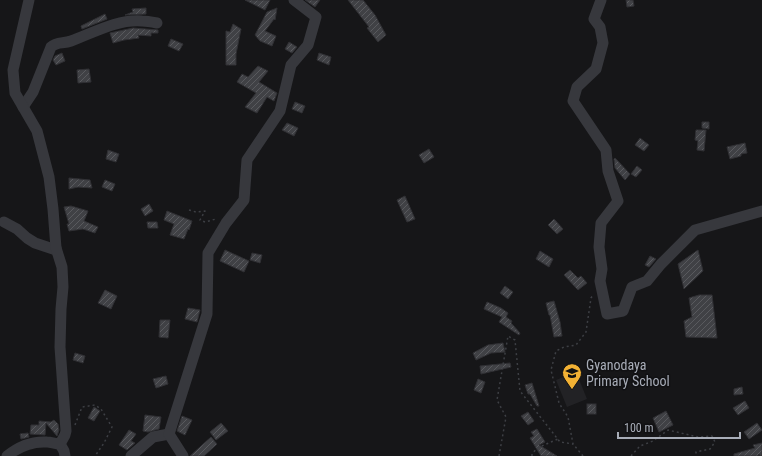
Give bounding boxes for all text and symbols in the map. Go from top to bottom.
place label: Gyanodaya Primary School [586,357,670,389]
school or university icon: Gyanodaya Primary School [561,362,583,390]
scale bar [618,414,740,440]
text: 100 m [624,421,654,435]

